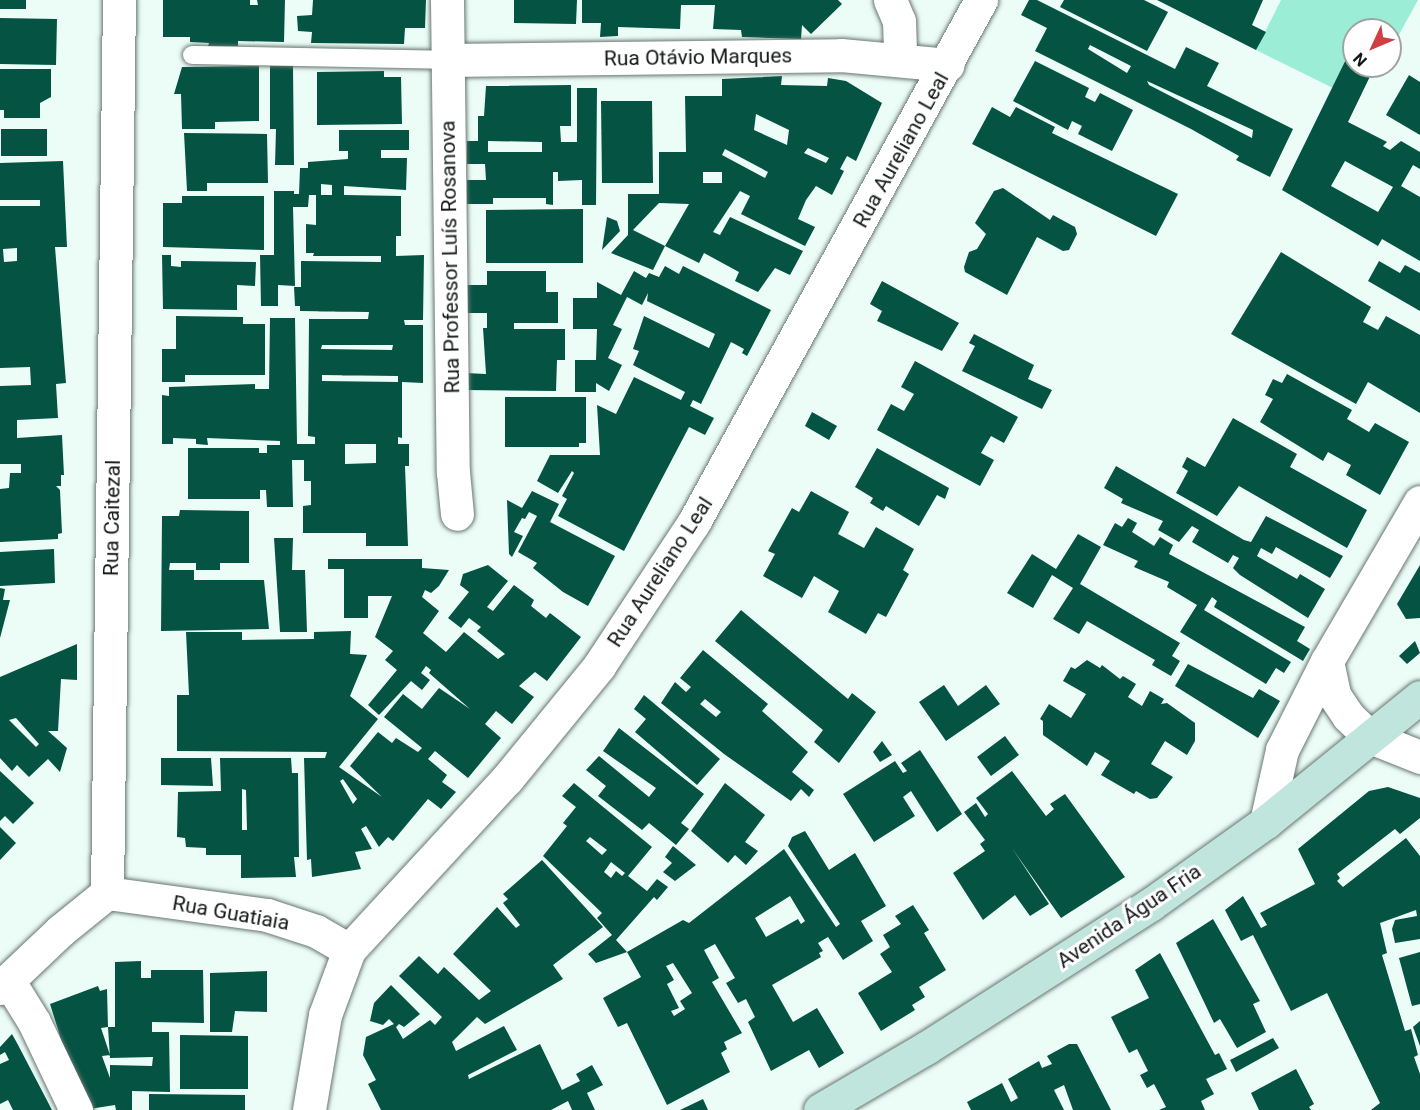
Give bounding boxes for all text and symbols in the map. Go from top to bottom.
north arrow [1342,18,1402,78]
street label: Rua Otávio Marques [604,43,792,71]
text: N [1349,49,1371,70]
street label: Rua Aureliano Leal [848,68,954,232]
street label: Rua Professor Luís Rosanova [435,120,465,394]
street label: Rua Caitezal [98,460,126,576]
street label: Rua Aureliano Leal [602,492,718,652]
street label: Avenida Água Fria [1052,859,1206,973]
street label: Rua Guatiaia [171,890,291,936]

